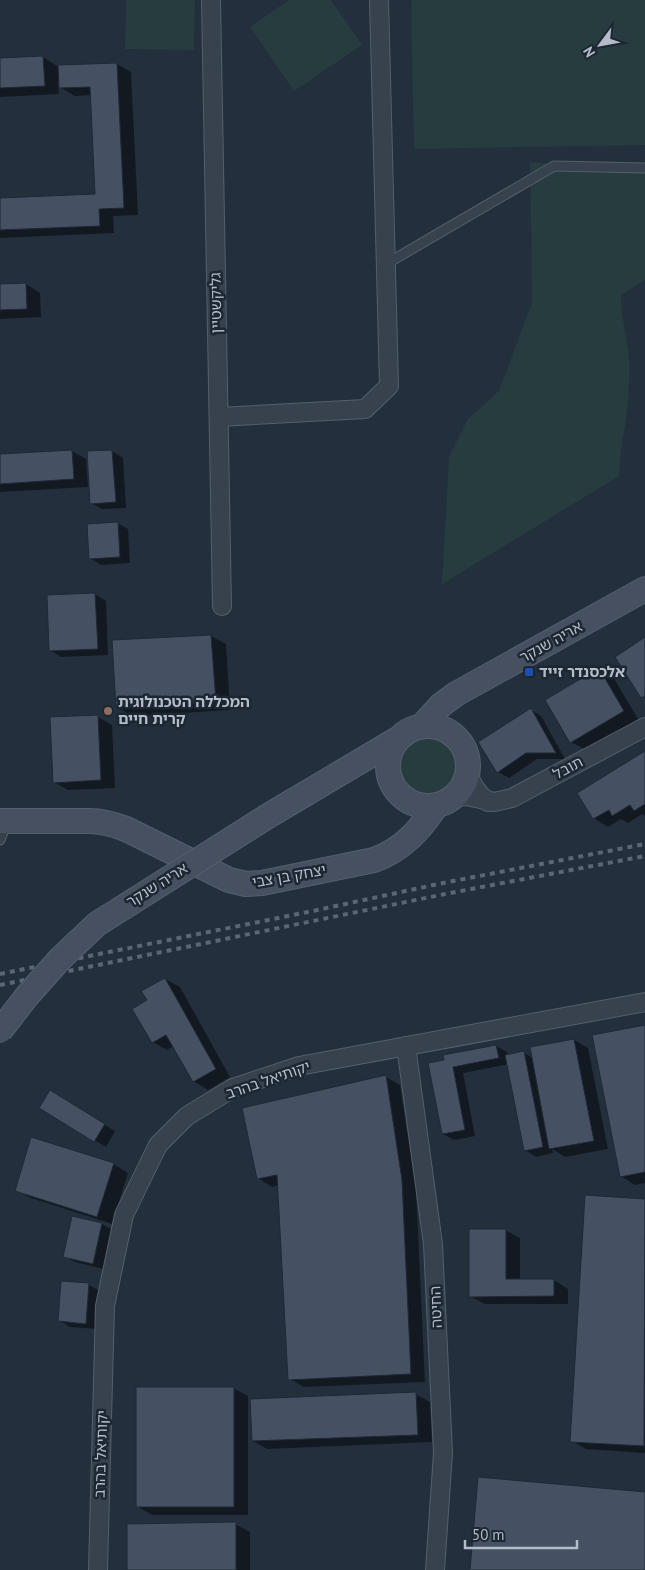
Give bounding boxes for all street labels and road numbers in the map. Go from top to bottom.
street label: גליקשטיין [205,272,226,334]
street label: אריה שנקר [516,617,585,667]
street label: תובל [550,752,586,783]
street label: אריה שנקר [123,858,191,911]
street label: יצחק בן צבי [251,860,327,891]
street label: יקותיאל בהרב [223,1056,312,1103]
street label: החיטה [425,1285,446,1329]
street label: יקותיאל בהרב [89,1410,112,1498]

